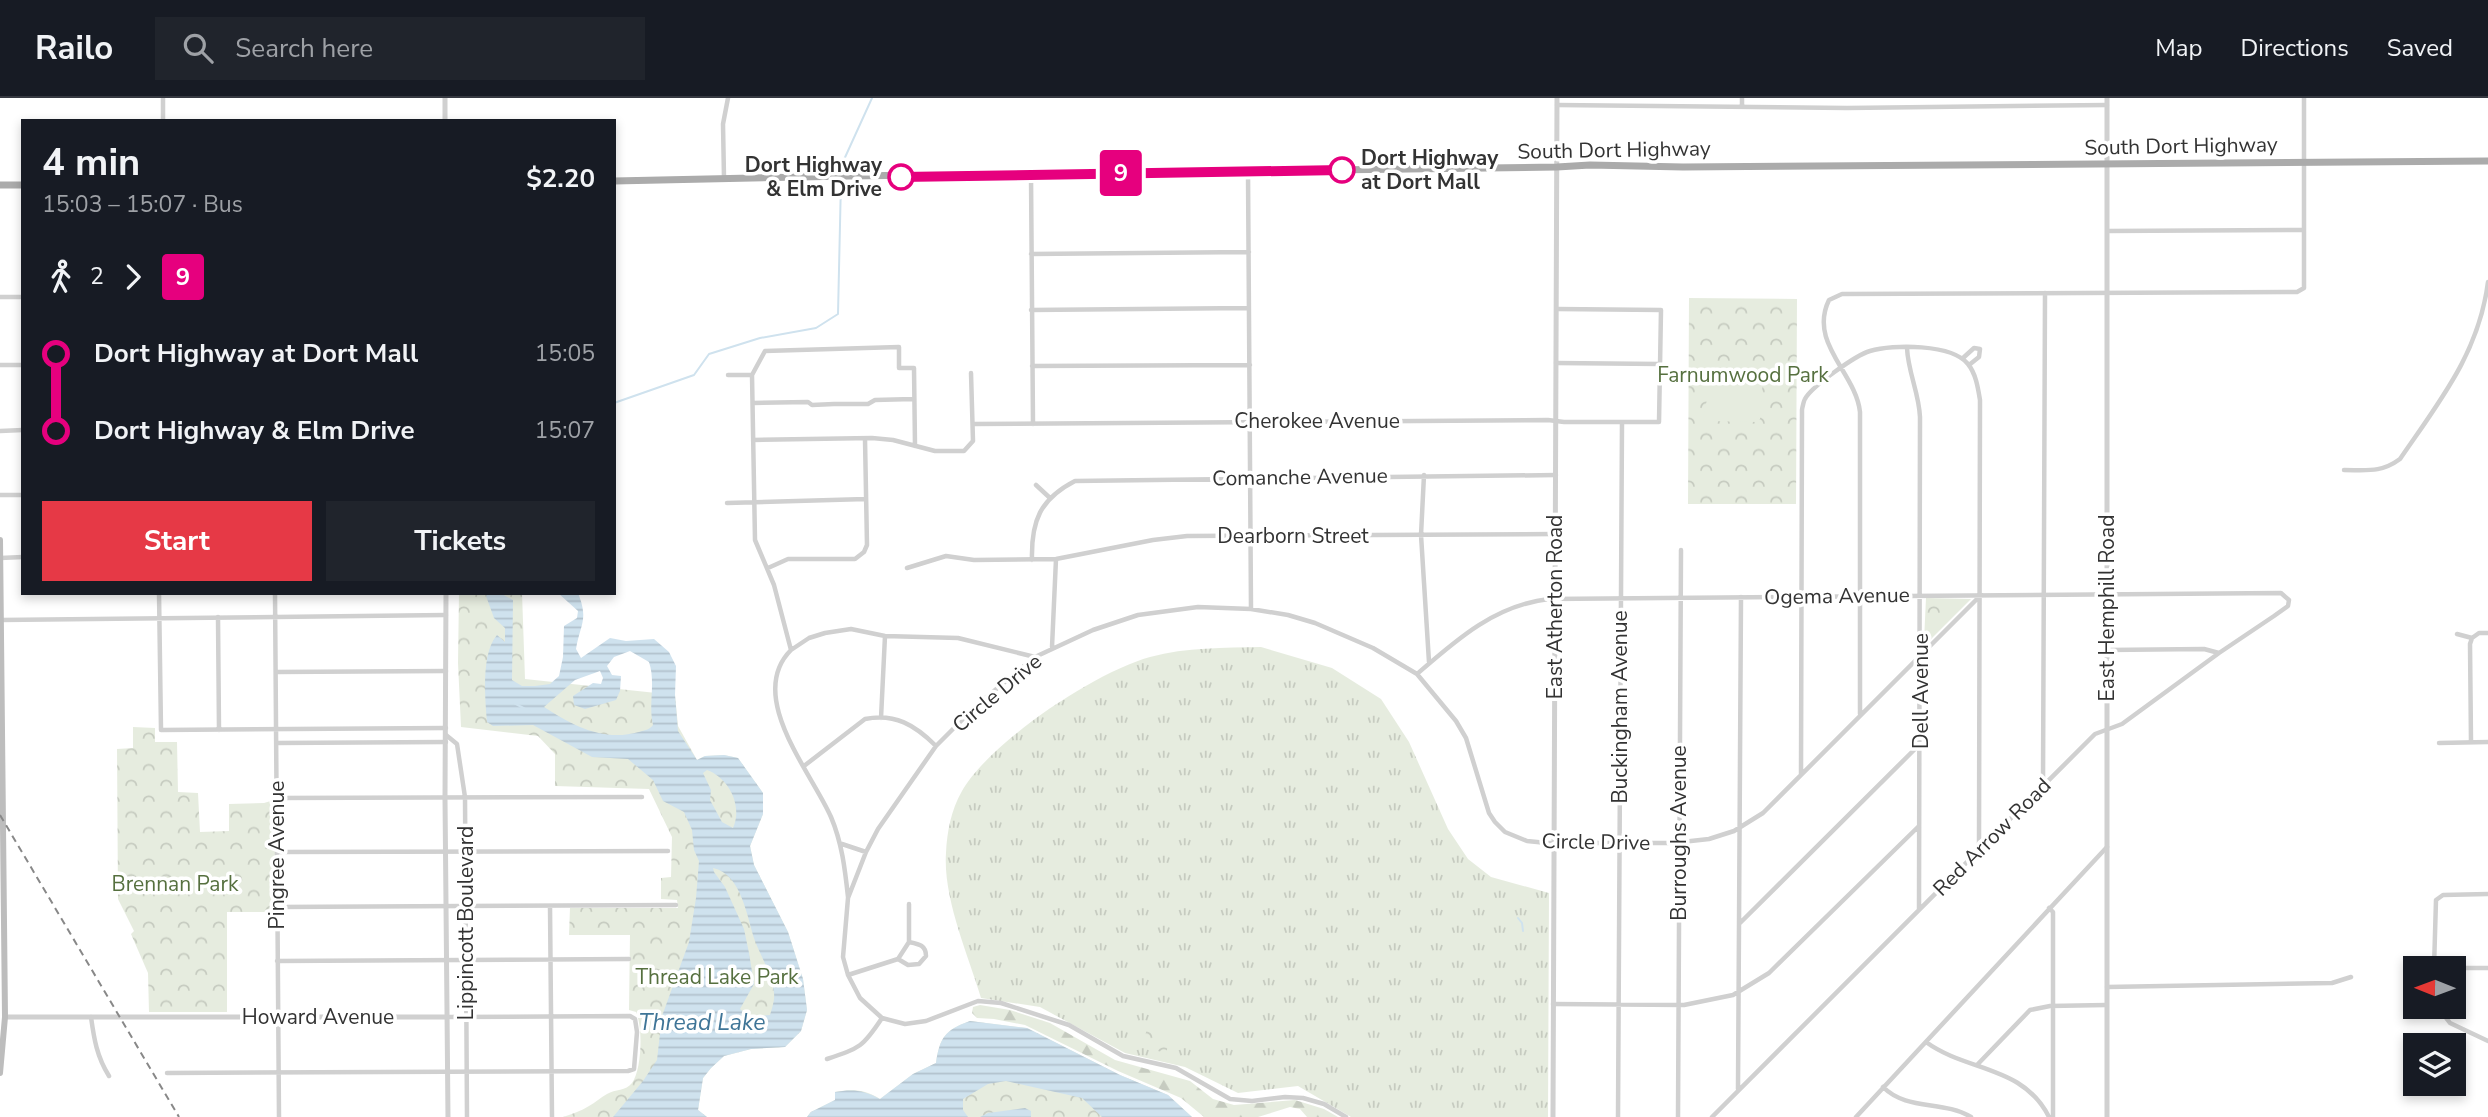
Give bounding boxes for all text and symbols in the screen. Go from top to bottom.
search box [155,17,645,80]
text: Railo [35,26,113,71]
icon: search [179,29,217,67]
text: Search here [235,31,373,66]
text: Map [2155,32,2202,64]
text: Directions [2240,32,2349,64]
text: Saved [2387,32,2453,64]
street label: South Dort Highway [2084,130,2278,162]
street label: South Dort Highway [1517,134,1711,166]
text: 4 min [42,137,140,188]
place label: Dort Highway at Dort Mall [1361,144,1499,196]
line badge: 9 [1098,150,1144,196]
place label: Dort Highway & Elm Drive [745,151,883,203]
text: 9 [1114,157,1128,189]
marker: Dort Highway at Dort Mall [1329,157,1355,183]
text: $2.20 [526,161,595,196]
marker: Dort Highway & Elm Drive [888,164,914,190]
text: 15:03 – 15:07 · Bus [42,189,243,220]
icon: walk [42,258,80,296]
icon: forward [114,258,152,296]
text: 2 [90,261,104,292]
text: 9 [176,261,190,293]
text: Dort Highway at Dort Mall [94,336,418,371]
text: 15:05 [535,338,595,369]
park label: Farnumwood Park [1657,361,1829,389]
street label: Cherokee Avenue [1234,407,1400,435]
text: Dort Highway & Elm Drive [94,413,415,448]
text: 15:07 [535,415,595,446]
street label: Comanche Avenue [1212,461,1388,493]
button: Start [42,501,312,581]
button: Tickets [326,501,595,581]
street label: East Atherton Road [1541,515,1569,699]
street label: East Hemphill Road [2093,515,2121,701]
street label: Dearborn Street [1217,522,1369,550]
street label: Ogema Avenue [1764,581,1910,611]
street label: Buckingham Avenue [1606,610,1634,804]
street label: Dell Avenue [1907,633,1935,749]
street label: Circle Drive [946,647,1048,739]
street label: Burroughs Avenue [1665,745,1693,921]
street label: Red Arrow Road [1927,772,2057,902]
street label: Pingree Avenue [263,781,291,930]
street label: Lippincott Boulevard [452,826,480,1020]
street label: Circle Drive [1541,827,1651,857]
park label: Brennan Park [112,870,239,898]
north arrow [2403,956,2466,1018]
map controls [2403,956,2466,1096]
park label: Thread Lake Park [635,963,799,991]
street label: Howard Avenue [242,1003,394,1031]
water label: Thread Lake [639,1007,765,1038]
button: layers [2403,1033,2466,1096]

